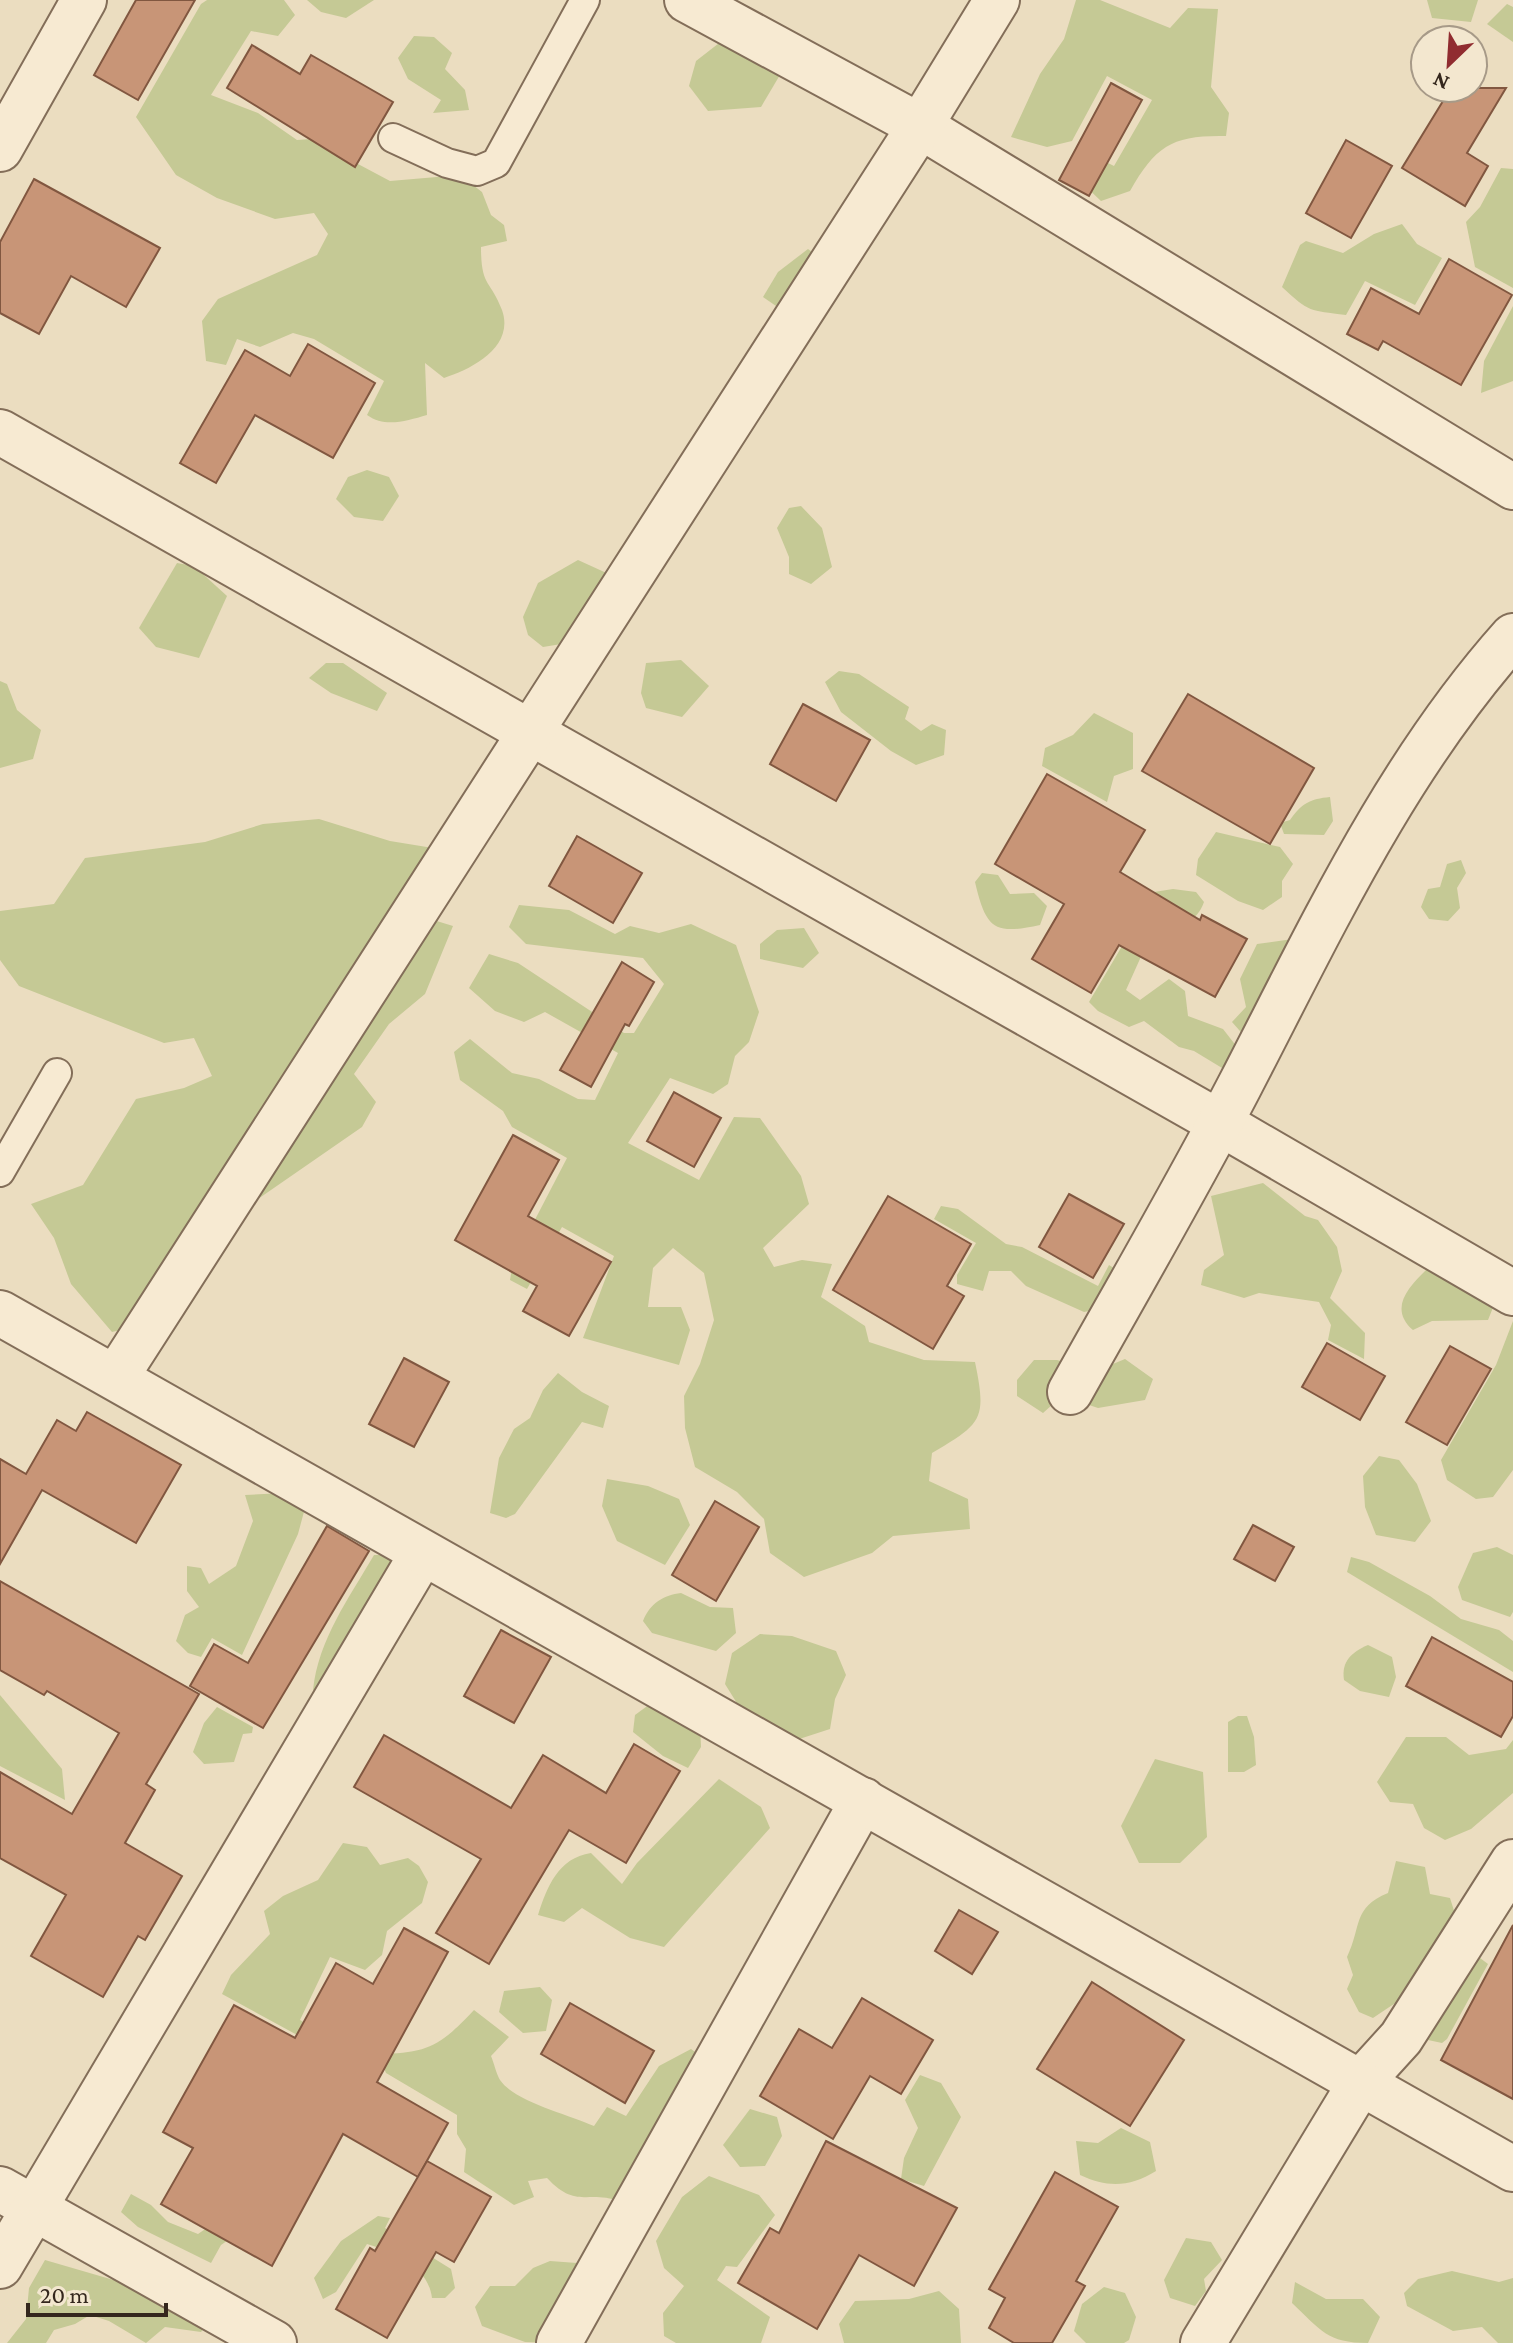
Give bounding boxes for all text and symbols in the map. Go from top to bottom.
north arrow [1409,24,1489,104]
text: N [1429,67,1453,96]
scale bar [28,2267,166,2317]
text: 20 m [40,2281,89,2308]

